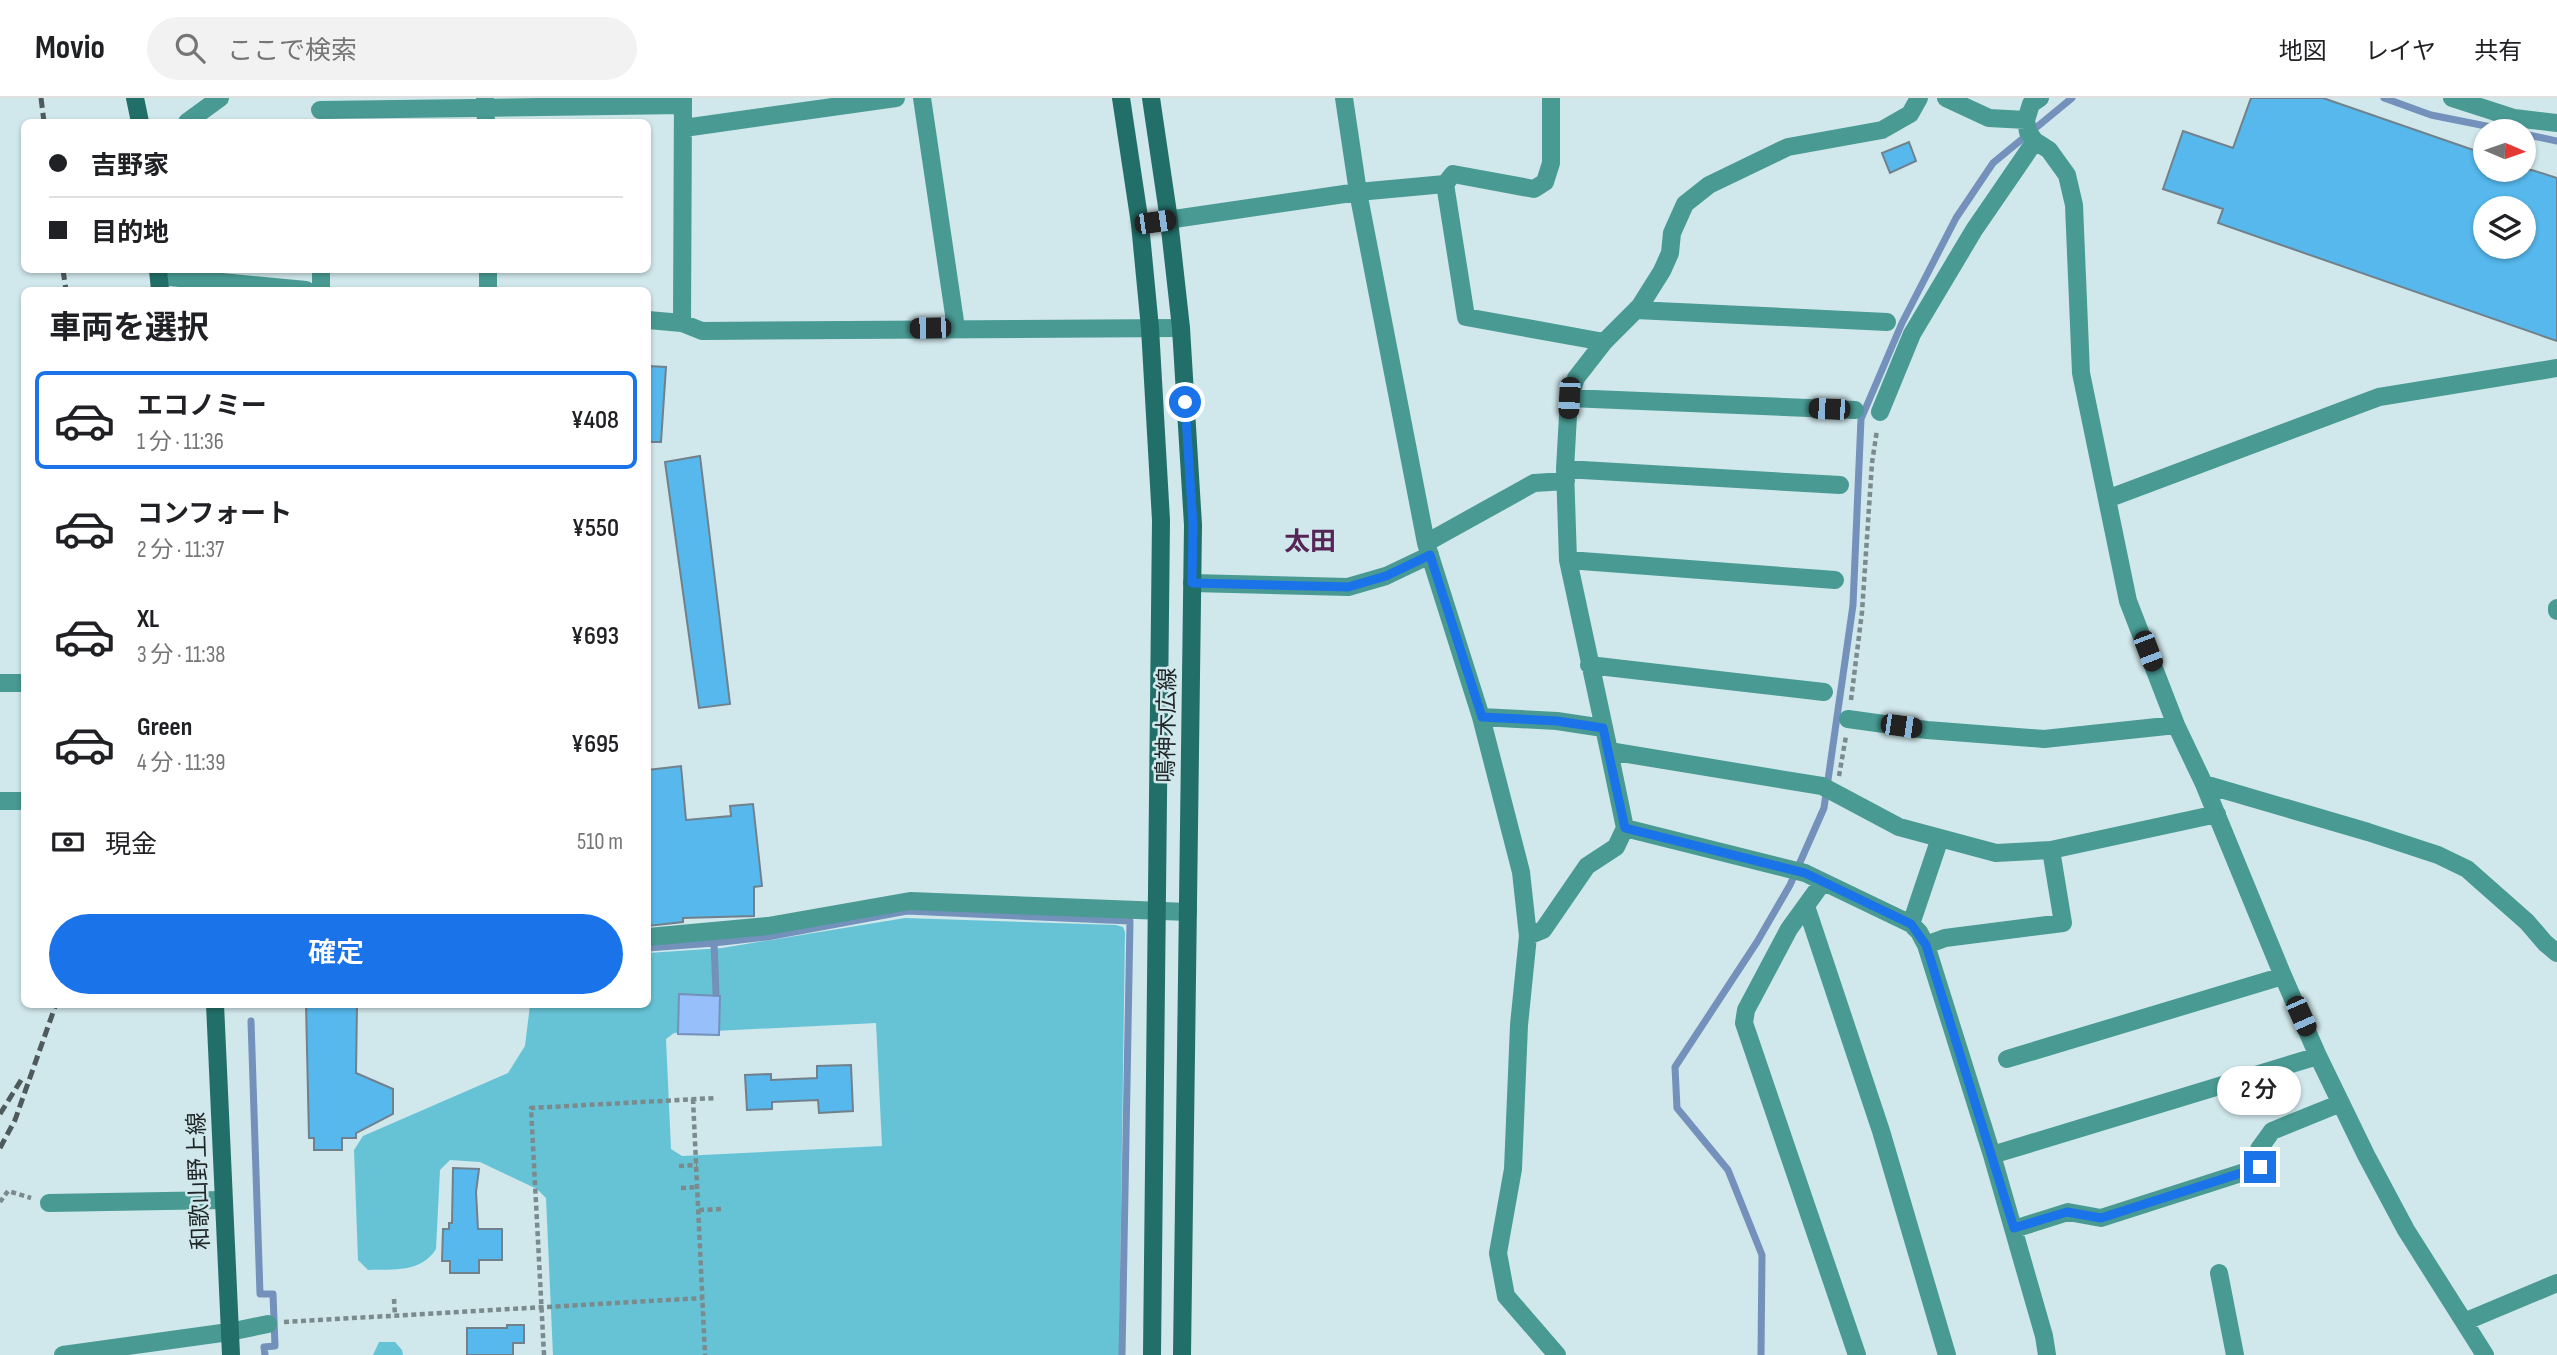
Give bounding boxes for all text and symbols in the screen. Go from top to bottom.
search box [147,17,637,80]
text: Movio [35,28,105,68]
icon: search [171,29,209,67]
text: ここで検索 [227,36,357,67]
text: 地図 [2279,37,2327,66]
text: レイヤ [2365,37,2436,66]
text: 共有 [2474,37,2522,66]
north arrow [2473,119,2536,182]
map controls [2473,119,2536,259]
text: 吉野家 [91,151,169,182]
button: layers [2473,196,2536,259]
car [1133,209,1178,235]
text: 目的地 [91,218,169,249]
text: 車両を選択 [49,309,209,348]
car [909,317,952,339]
car [1558,376,1581,420]
route start [1169,386,1201,418]
icon: car [53,389,116,452]
text: エコノミー [137,391,267,422]
car [1808,398,1851,420]
text: ¥408 [571,405,619,436]
text: 1 分 · 11:36 [137,428,224,456]
icon: car [53,497,116,560]
text: コンフォート [137,499,292,530]
text: ¥550 [572,513,619,544]
district label: 太田 [1284,527,1336,558]
text: 2 分 · 11:37 [137,536,224,564]
text: XL [137,604,159,635]
icon: car [53,605,116,668]
text: ¥693 [571,621,619,652]
car [2131,628,2166,674]
text: 3 分 · 11:38 [137,641,225,669]
street label: 鳴神木広線 [1152,667,1182,783]
text: Green [137,712,192,743]
icon: car [53,713,116,776]
car [1879,713,1924,739]
text: ¥695 [571,729,619,760]
text: 4 分 · 11:39 [137,749,225,777]
icon: cash [49,823,87,861]
text: 510 m [577,828,623,856]
text: 現金 [105,830,157,861]
button: 確定 [49,914,623,994]
car [2283,993,2320,1039]
callout: 2 分 [2218,1066,2302,1114]
text: 2 分 [2241,1076,2277,1104]
street label: 和歌山野上線 [183,1112,215,1250]
route end [2244,1151,2276,1183]

